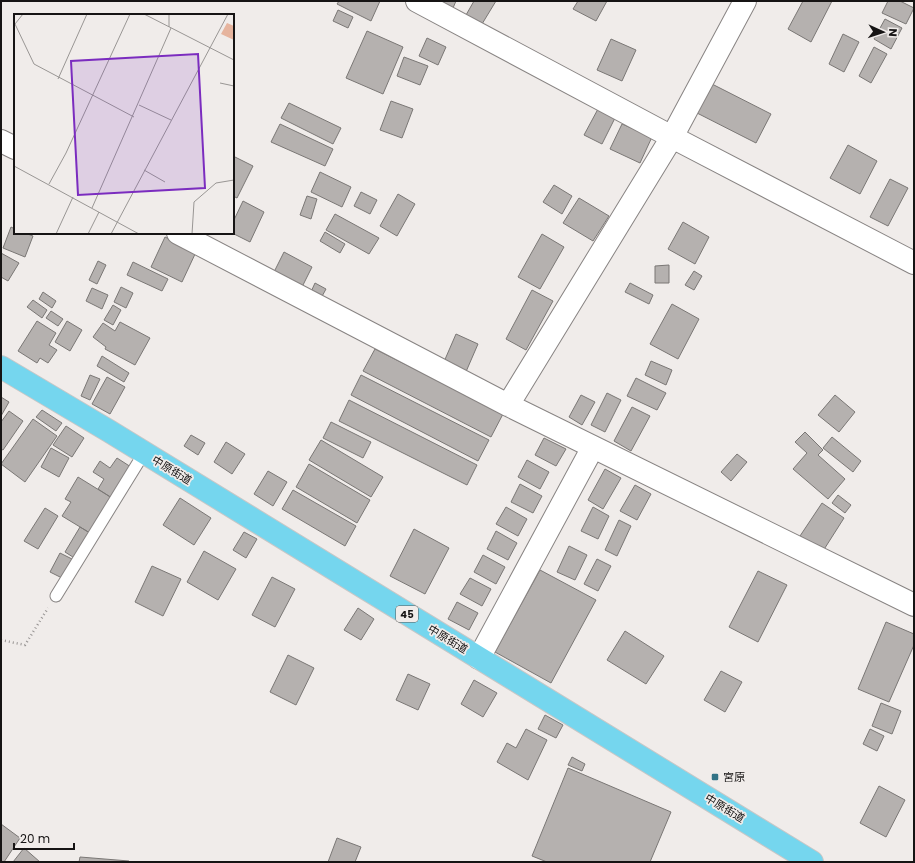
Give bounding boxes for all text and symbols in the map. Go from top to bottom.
north arrow [863,12,903,52]
inset map [14,14,234,234]
text: N [885,28,901,37]
street label: 中原街道 [149,452,195,488]
road number: 45 [396,606,418,622]
street label: 中原街道 [425,621,471,657]
place label: 宮原 [723,769,745,785]
marker: 宮原 [710,772,720,782]
street label: 中原街道 [702,790,748,826]
scale bar [14,825,74,851]
text: 20 m [20,830,50,847]

